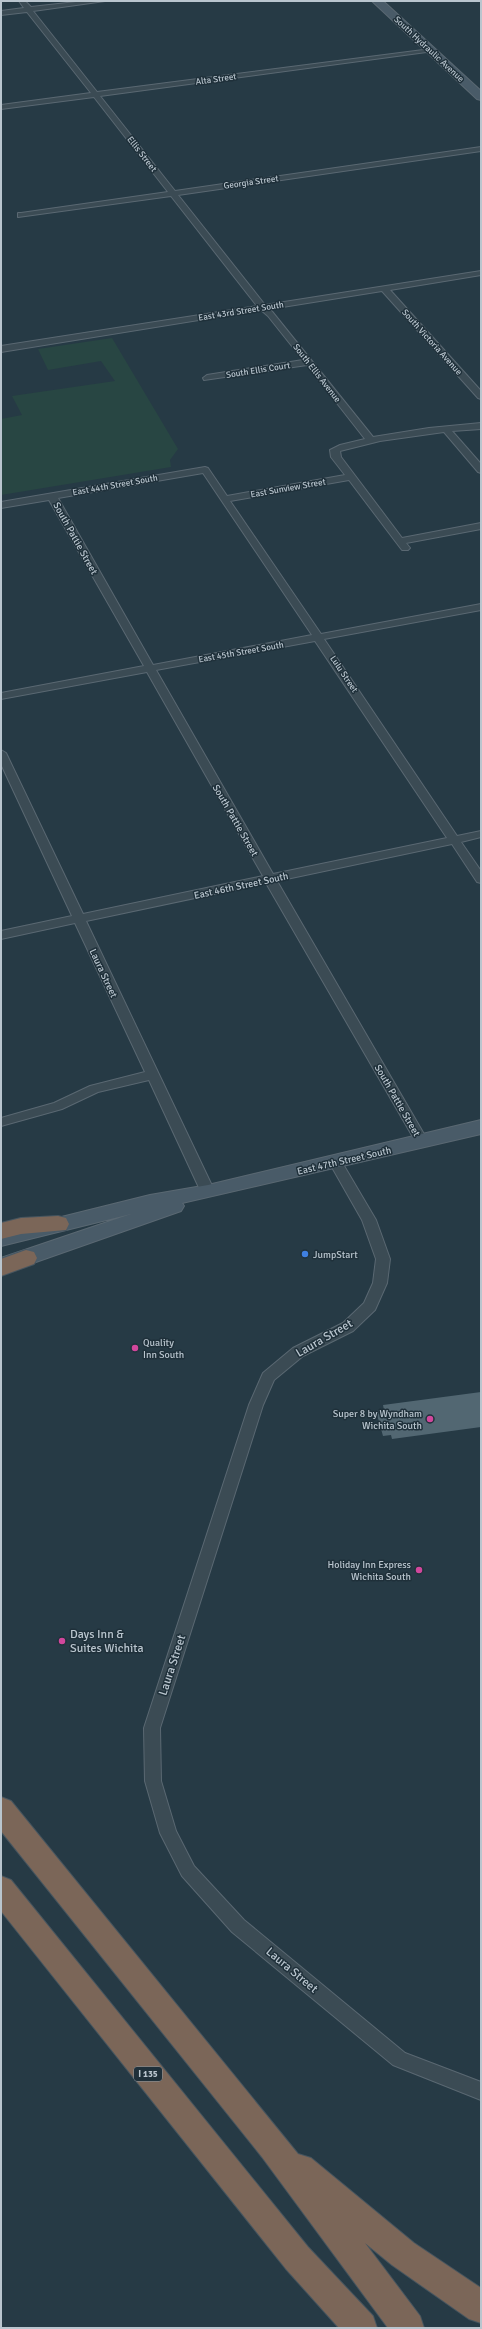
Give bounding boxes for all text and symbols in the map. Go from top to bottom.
street label: South Hydraulic Avenue [391,14,466,85]
street label: Alta Street [195,71,237,88]
street label: Ellis Street [124,134,159,174]
street label: Georgia Street [223,173,279,192]
street label: East 43rd Street South [198,299,285,324]
street label: South Victoria Avenue [399,307,464,378]
street label: South Ellis Avenue [290,342,343,405]
street label: South Ellis Court [225,360,291,381]
street label: East 44th Street South [72,473,159,498]
street label: East Sunview Street [250,476,327,501]
street label: South Pattie Street [50,500,100,577]
street label: East 45th Street South [198,640,285,665]
street label: Lulu Street [327,654,360,695]
street label: South Pattie Street [210,782,261,859]
street label: East 46th Street South [193,870,289,902]
street label: Laura Street [87,947,120,1000]
street label: South Pattie Street [372,1062,423,1139]
street label: East 47th Street South [296,1144,392,1178]
marker: JumpStart [300,1249,310,1259]
place label: JumpStart [313,1249,358,1261]
street label: Laura Street [293,1316,355,1361]
place label: Quality Inn South [143,1337,184,1361]
marker: Quality Inn South [130,1343,140,1353]
place label: Super 8 by Wyndham Wichita South [333,1408,422,1432]
marker: Super 8 by Wyndham Wichita South [425,1414,435,1424]
place label: Holiday Inn Express Wichita South [327,1559,412,1583]
marker: Holiday Inn Express Wichita South [414,1565,424,1575]
place label: Days Inn & Suites Wichita [70,1627,143,1656]
street label: Laura Street [156,1633,189,1697]
marker: Days Inn & Suites Wichita [57,1636,67,1646]
street label: Laura Street [263,1944,321,1996]
road number: I 135 [134,2067,162,2081]

